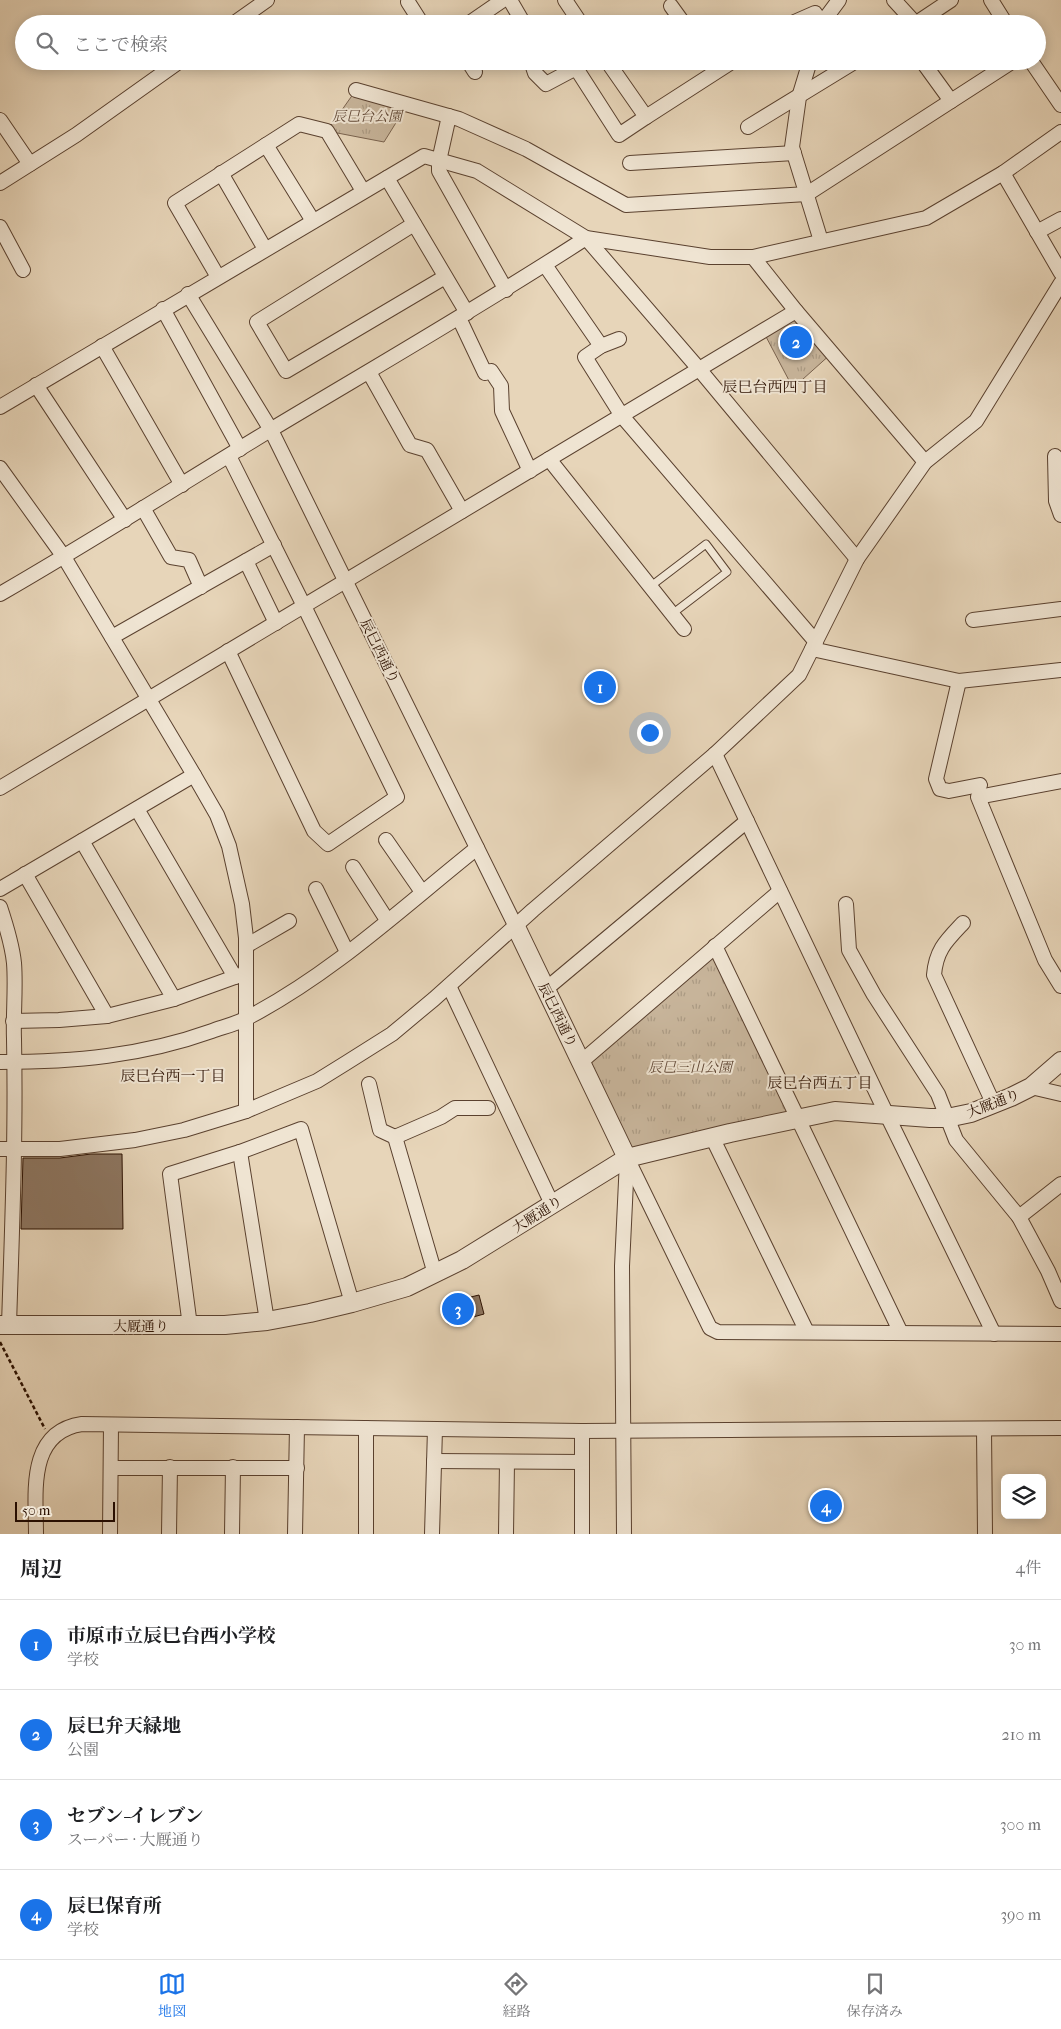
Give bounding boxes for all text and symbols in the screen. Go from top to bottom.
search box [15,15,1046,70]
icon: search [33,29,61,57]
text: ここで検索 [73,34,168,56]
park label: 辰巳台公園 [332,108,404,125]
pin: 2 [780,323,812,361]
district label: 辰巳台西四丁目 [722,378,828,396]
street label: 辰巳西通り [357,616,403,686]
pin: 1 [584,668,616,706]
your location [637,720,663,746]
street label: 辰巳西通り [535,980,581,1050]
park label: 辰巳三山公園 [648,1059,734,1076]
district label: 辰巳台西一丁目 [120,1067,226,1085]
district label: 辰巳台西五丁目 [767,1074,873,1092]
street label: 大厩通り [964,1085,1022,1121]
street label: 大厩通り [509,1192,566,1236]
pin: 3 [442,1290,474,1328]
street label: 大厩通り [113,1318,169,1335]
map controls [1001,1474,1046,1519]
button: layers [1001,1474,1046,1519]
pin: 4 [810,1487,842,1525]
scale bar [15,1499,115,1522]
text: 50 m [22,1502,50,1519]
text: 周辺 [20,1557,62,1581]
text: 4件 [1016,1558,1041,1577]
text: 市原市立辰巳台西小学校 [67,1625,276,1647]
text: 1 [33,1635,39,1654]
text: 30 m [1009,1635,1041,1654]
text: 学校 [67,1650,99,1669]
text: 辰巳弁天緑地 [67,1715,181,1737]
text: 2 [32,1725,40,1744]
text: 210 m [1002,1725,1041,1744]
text: 公園 [67,1740,99,1759]
text: セブン-イレブン [67,1805,203,1827]
text: 3 [33,1815,39,1834]
text: 300 m [1000,1815,1041,1834]
text: スーパー · 大厩通り [67,1830,204,1849]
text: 辰巳保育所 [67,1895,162,1917]
text: 4 [31,1905,41,1924]
text: 390 m [1000,1905,1041,1924]
text: 学校 [67,1920,99,1939]
tab: 地図 [158,1970,186,2020]
tab: 経路 [502,1970,530,2020]
tab: 保存済み [847,1970,903,2020]

